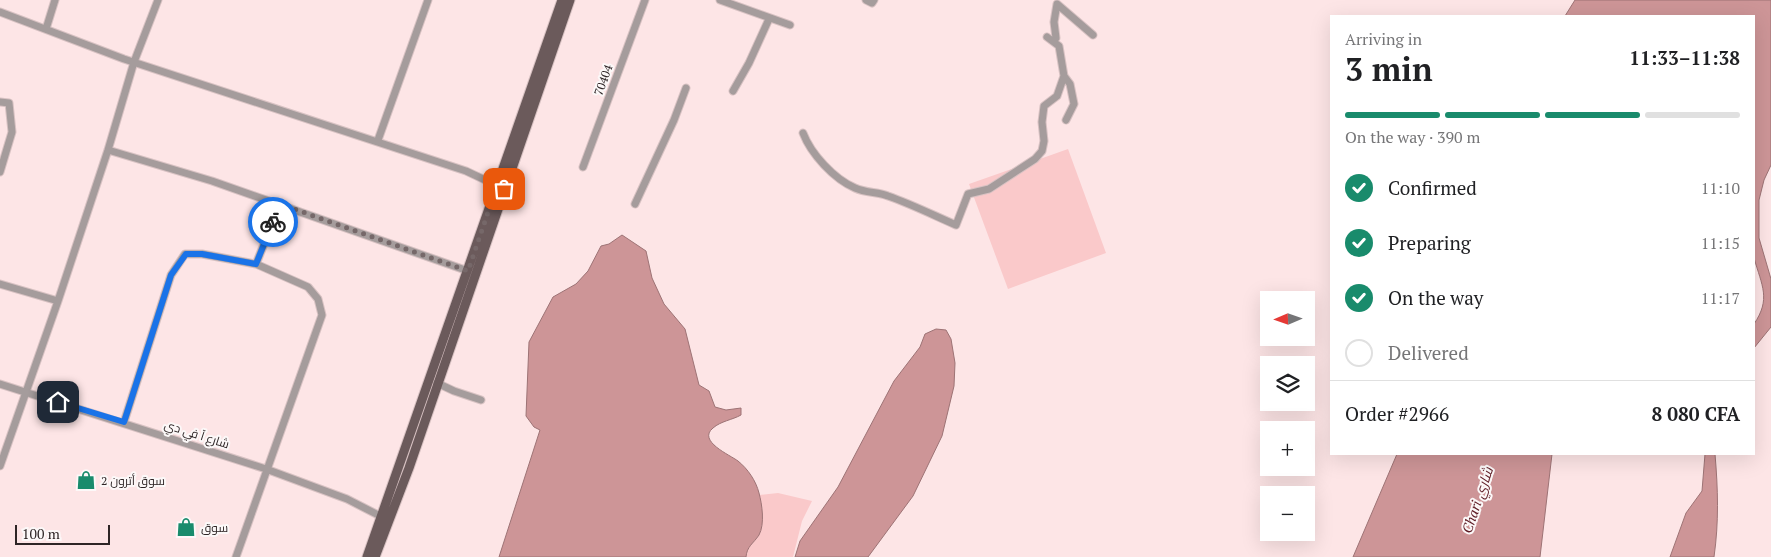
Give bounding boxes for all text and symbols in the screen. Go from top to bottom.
text: Arriving in [1345,28,1422,50]
text: 11:33–11:38 [1629,45,1740,70]
text: 3 min [1345,48,1433,90]
street label: 70404 [590,62,616,98]
text: On the way · 390 m [1345,126,1480,148]
pin [483,168,525,210]
icon: check [1345,174,1373,202]
icon: bag [490,175,518,203]
text: Confirmed [1388,175,1477,200]
text: 11:10 [1701,177,1740,199]
courier [248,197,298,247]
icon: bike [259,208,287,236]
icon: check [1345,229,1373,257]
text: Preparing [1388,230,1471,255]
text: 11:15 [1701,232,1740,254]
icon: check [1345,284,1373,312]
text: On the way [1388,285,1483,310]
text: 11:17 [1701,287,1740,309]
north arrow [1260,291,1315,346]
map controls [1260,291,1315,541]
text: Delivered [1388,340,1469,365]
button: layers [1260,356,1315,411]
pin [37,381,79,423]
icon: home [44,388,72,416]
text: Order #2966 [1345,401,1449,426]
text: 8 080 CFA [1651,401,1740,426]
street label: شارع آ في دي [162,416,231,454]
button: + [1260,421,1315,476]
water label: Chari شاري [1457,464,1500,536]
shop icon: سوق أترون 2 [75,469,97,491]
place label: سوق أترون 2 [101,473,165,488]
button: − [1260,486,1315,541]
shop icon: سوق [175,516,197,538]
place label: سوق [201,520,228,535]
scale bar [15,522,110,545]
text: 100 m [22,524,60,543]

